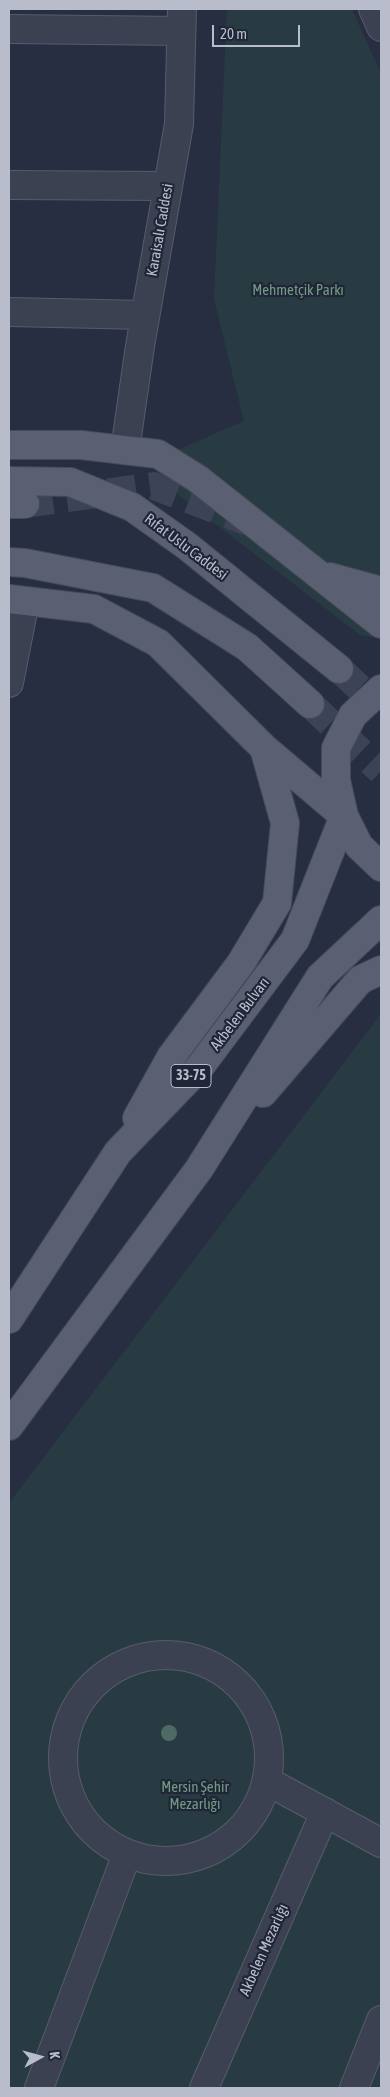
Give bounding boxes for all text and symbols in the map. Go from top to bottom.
scale bar [215,15,302,47]
text: 20 m [220,25,247,42]
street label: Karaisalı Caddesi [143,182,177,278]
park label: Mehmetçik Parkı [252,281,344,299]
street label: Rıfat Uslu Caddesi [141,510,231,584]
street label: Akbelen Bulvarı [207,974,273,1054]
road number: 33-75 [171,1064,211,1088]
park label: Mersin Şehir Mezarlığı [161,1778,229,1813]
street label: Akbelen Mezarlığı [236,1901,292,1999]
north arrow [15,2032,65,2082]
text: K [47,2051,63,2060]

